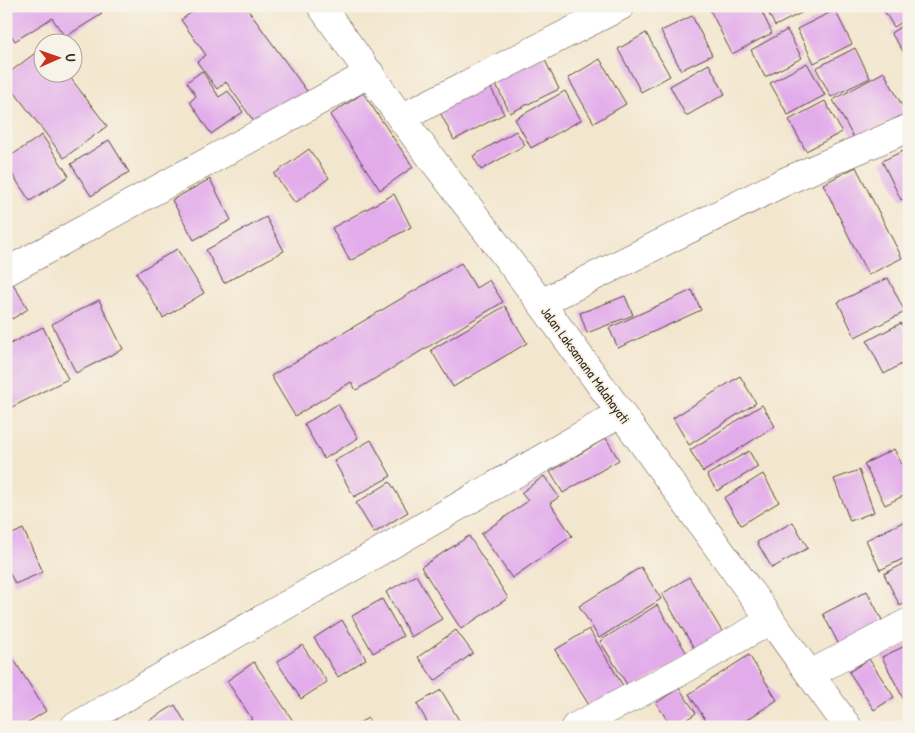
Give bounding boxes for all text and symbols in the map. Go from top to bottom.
north arrow [32,32,82,82]
text: U [62,53,81,62]
street label: Jalan Laksamana Malahayati [536,303,635,428]

